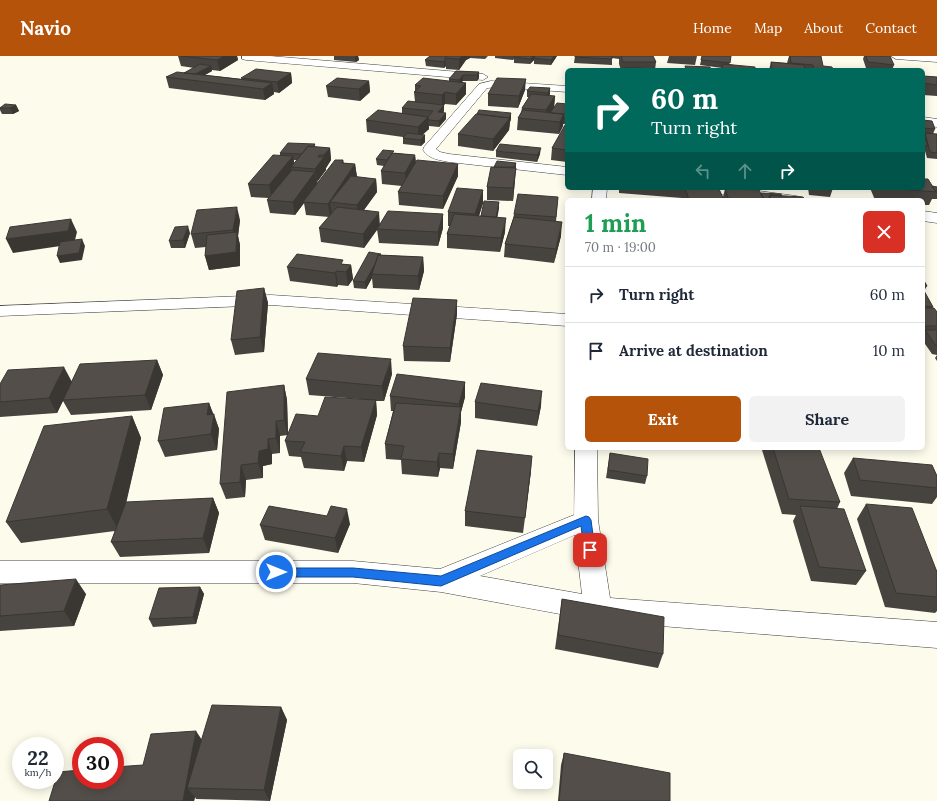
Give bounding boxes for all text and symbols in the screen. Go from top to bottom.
text: Navio [20,16,71,40]
text: Home [693,19,732,37]
text: Map [754,19,782,37]
text: About [804,19,843,37]
text: Contact [865,19,917,37]
text: 60 m [651,81,718,117]
icon: right [585,84,637,136]
text: Turn right [651,116,737,139]
icon: left [692,160,714,182]
icon: ahead [734,160,756,182]
icon: right [776,160,798,182]
text: 1 min [585,208,646,239]
button: close [863,211,905,253]
text: 70 m · 19:00 [585,239,656,256]
icon: right [585,284,607,306]
text: Turn right [619,285,695,304]
text: 60 m [870,285,905,304]
icon: arrive [585,340,607,362]
text: Arrive at destination [619,341,768,360]
text: 10 m [873,341,905,360]
button: Exit [585,396,741,442]
button: Share [749,396,905,442]
pin [573,533,607,567]
icon: arrive [579,539,601,561]
position arrow [255,551,297,593]
speed limit sign: 30 [72,737,124,789]
text: 22 [27,745,49,770]
map controls [513,749,553,789]
button: search [513,749,553,789]
text: km/h [24,766,52,779]

